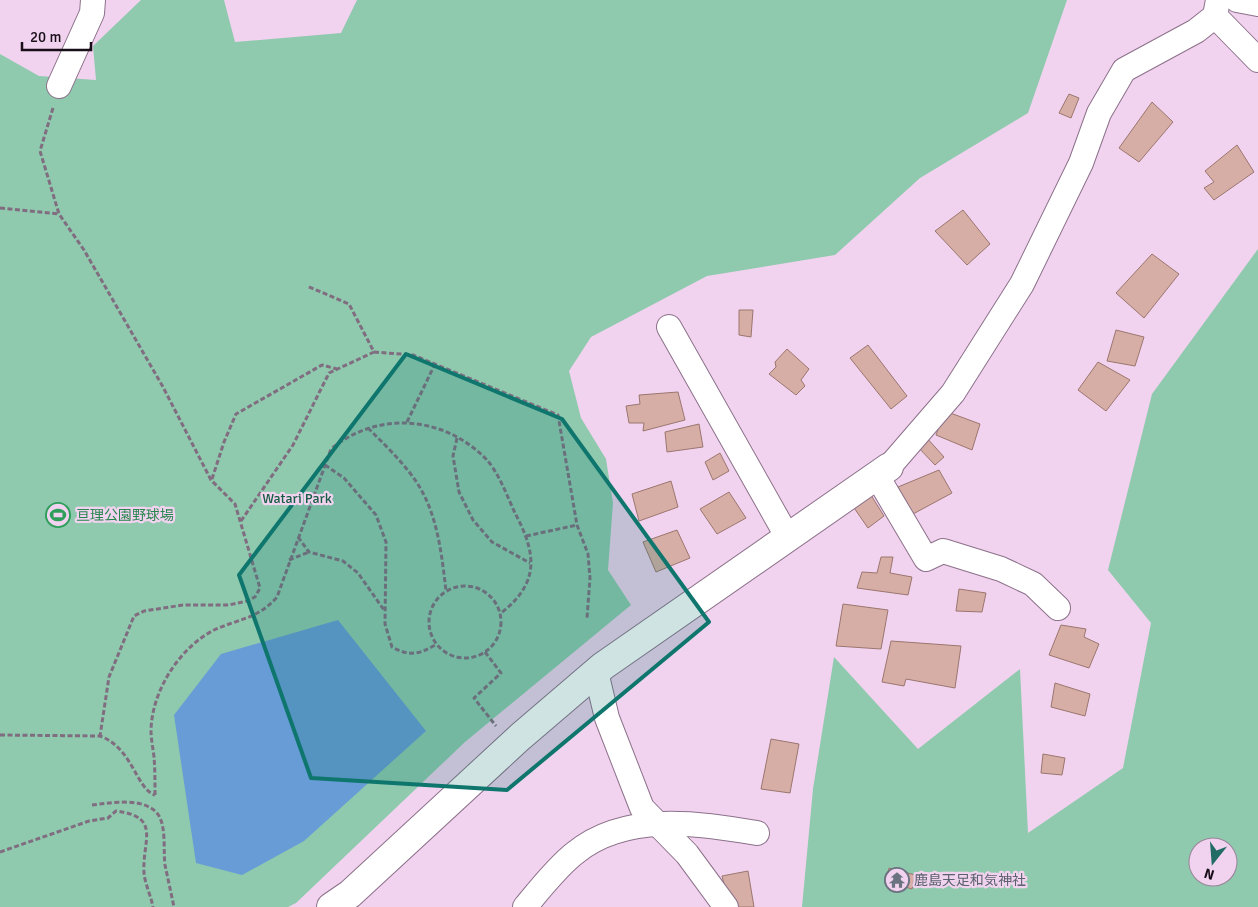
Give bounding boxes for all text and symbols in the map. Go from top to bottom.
scale bar [22,20,91,52]
text: 20 m [30,28,61,46]
park label: Watari Park [262,490,332,507]
sports icon: 亘理公園野球場 [45,502,71,528]
place label: 亘理公園野球場 [76,507,174,524]
north arrow [1188,837,1238,887]
text: N [1202,864,1216,884]
temple icon: 鹿島天足和気神社 [884,867,910,893]
place label: 鹿島天足和気神社 [914,872,1026,889]

